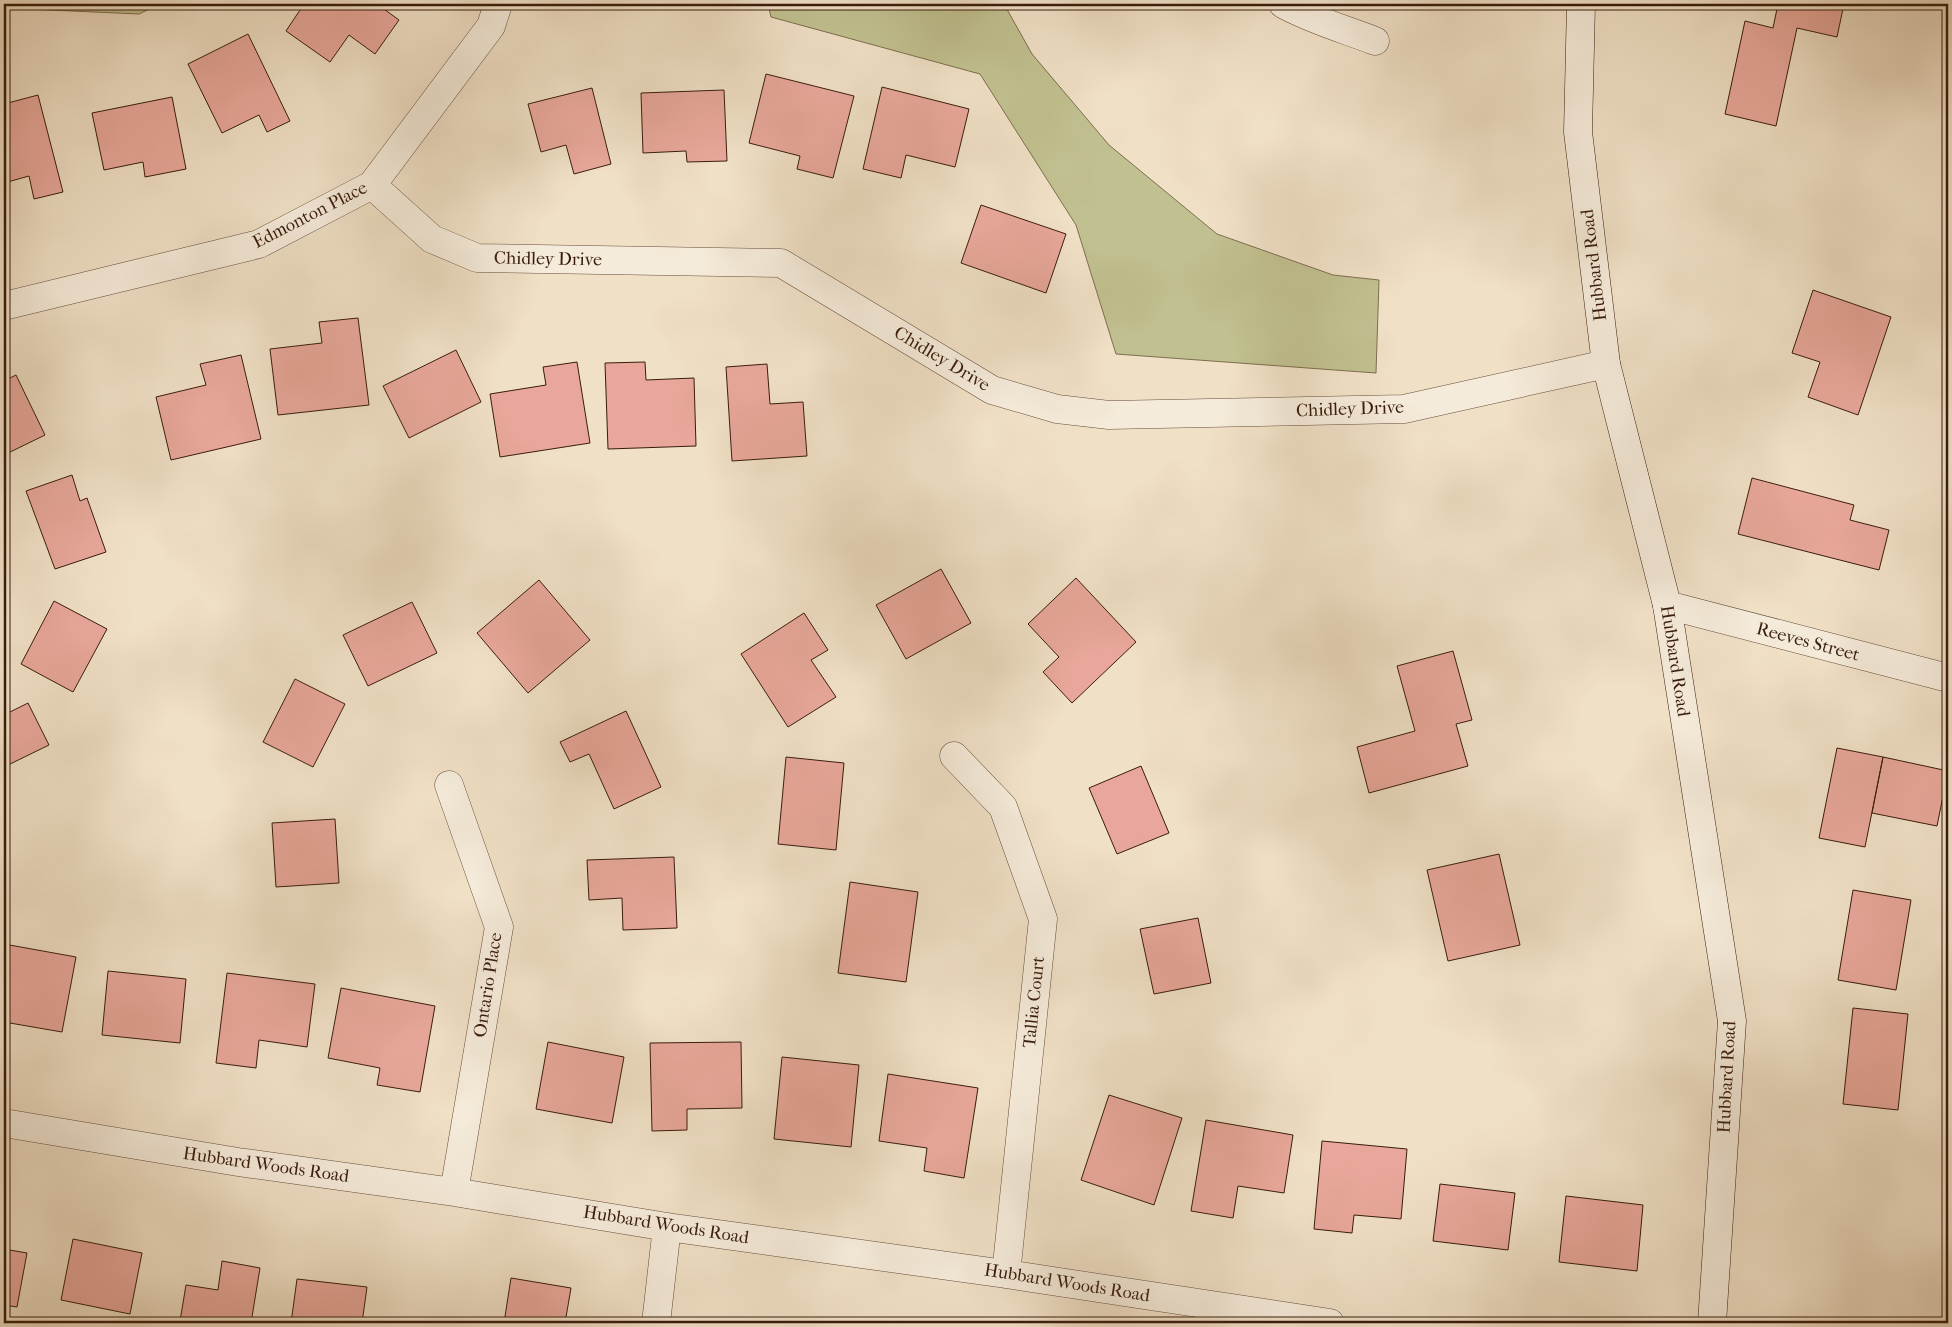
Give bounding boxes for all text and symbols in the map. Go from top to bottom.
street label: Edmonton Place [249,177,371,253]
street label: Hubbard Road [1577,208,1611,322]
street label: Chidley Drive [494,248,602,270]
street label: Chidley Drive [890,322,994,396]
street label: Chidley Drive [1296,397,1404,421]
street label: Hubbard Road [1656,604,1694,718]
street label: Reeves Street [1754,618,1862,666]
street label: Ontario Place [469,931,507,1039]
street label: Tallia Court [1019,955,1049,1049]
street label: Hubbard Road [1714,1020,1740,1134]
street label: Hubbard Woods Road [182,1143,351,1187]
street label: Hubbard Woods Road [582,1202,751,1248]
street label: Hubbard Woods Road [983,1260,1152,1306]

